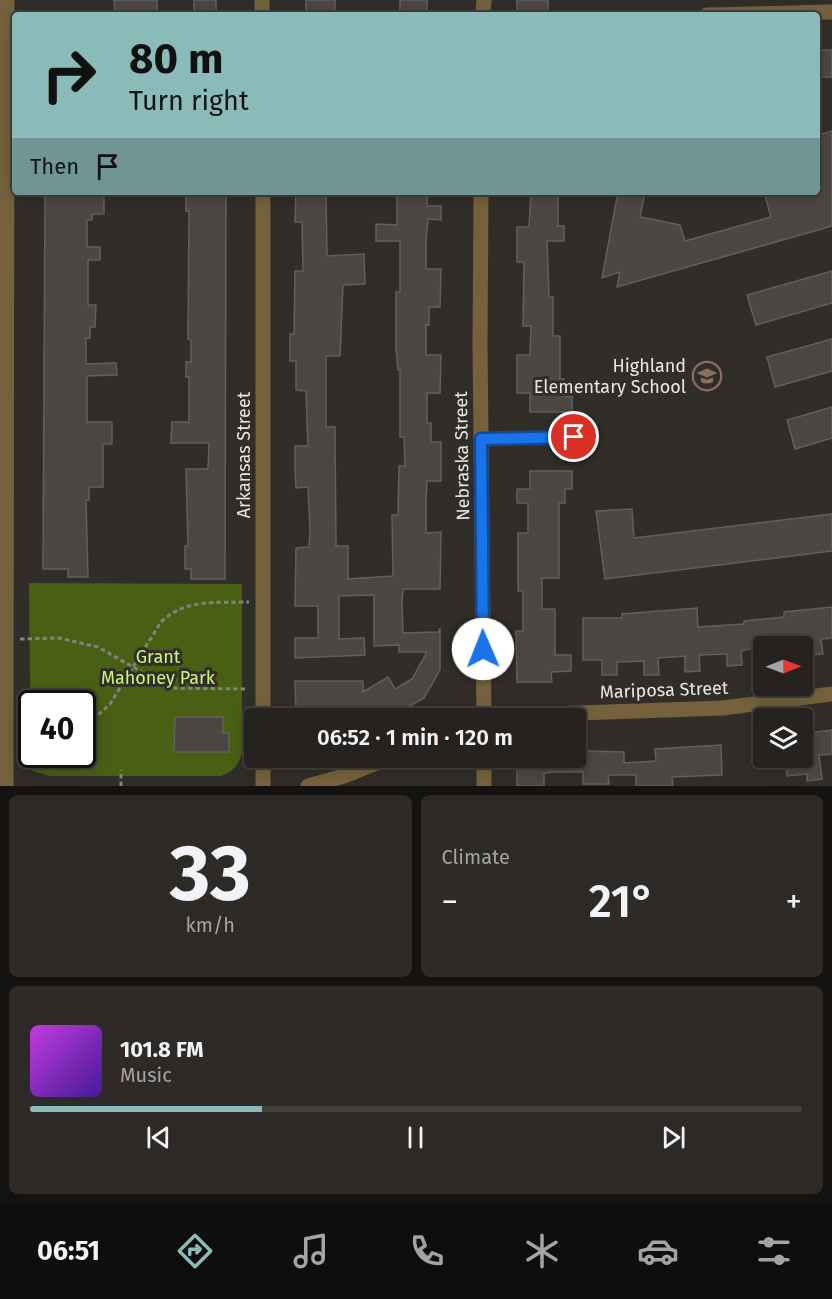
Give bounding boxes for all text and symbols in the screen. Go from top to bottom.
text: 80 m [129,34,223,84]
icon: right [30,36,108,114]
text: Turn right [129,85,249,117]
icon: arrive [91,150,124,183]
text: Then [30,153,79,180]
place label: Highland Elementary School [534,355,686,398]
school or university icon: Highland Elementary School [691,360,723,392]
street label: Arkansas Street [233,391,255,518]
street label: Nebraska Street [450,391,474,521]
pin [548,411,599,462]
icon: arrive [557,420,590,453]
position arrow [451,617,515,681]
north arrow [753,636,813,696]
map controls [753,636,813,768]
park label: Grant Mahoney Park [101,646,216,689]
street label: Mariposa Street [599,677,729,703]
speed limit sign: 40 [18,690,96,768]
button: layers [753,708,813,768]
text: 06:52 · 1 min · 120 m [317,724,513,751]
text: 33 [170,827,251,921]
text: Climate [442,845,510,869]
text: 21° [589,875,655,929]
text: − [442,882,458,922]
text: + [786,882,802,922]
text: km/h [186,913,235,937]
text: 101.8 FM [120,1036,204,1063]
text: Music [120,1063,172,1087]
icon: previous [142,1121,175,1154]
icon: pause [399,1121,432,1154]
icon: next [657,1121,690,1154]
icon: directions [174,1230,216,1272]
icon: music [290,1230,332,1272]
icon: phone [406,1230,448,1272]
icon: climate [521,1230,563,1272]
icon: car [637,1230,679,1272]
icon: filters [753,1230,795,1272]
text: 06:51 [37,1235,100,1267]

